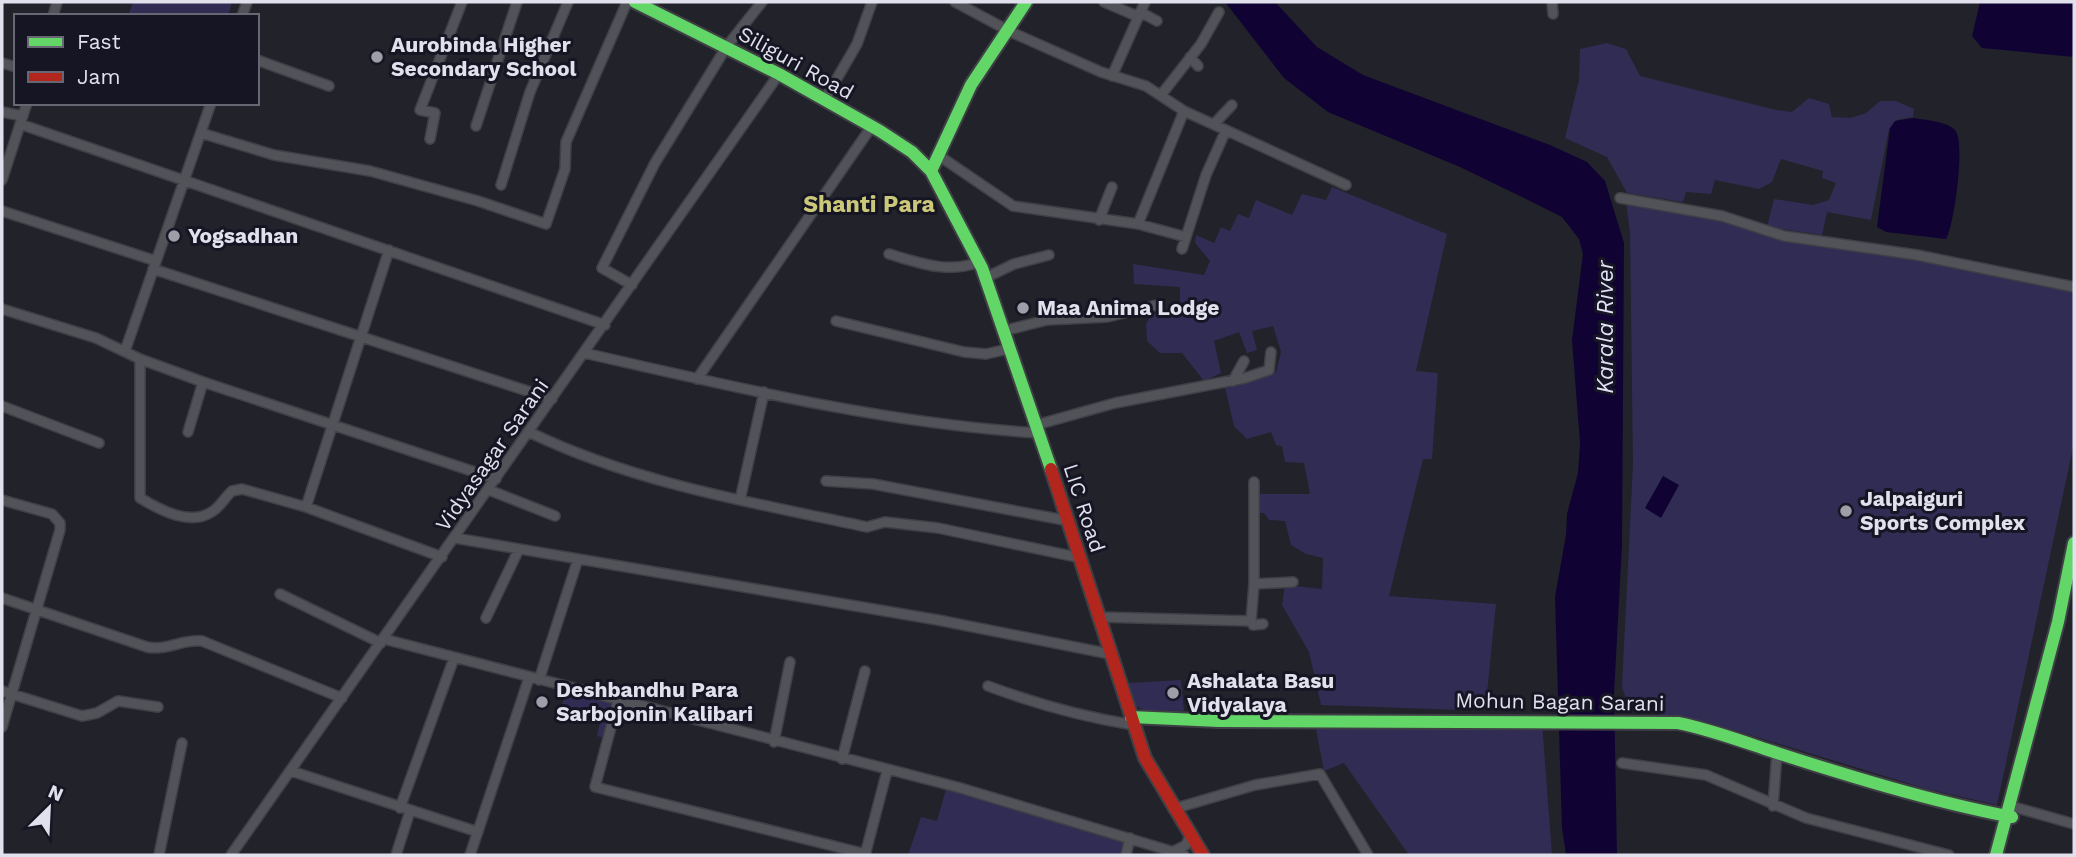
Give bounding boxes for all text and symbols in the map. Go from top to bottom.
legend [14,14,259,105]
street label: Siliguri Road [734,21,858,104]
text: Fast [77,29,121,54]
place label: Aurobinda Higher Secondary School [391,32,577,81]
marker: Aurobinda Higher Secondary School [369,49,385,65]
text: Jam [77,64,120,89]
district label: Shanti Para [803,191,936,218]
place label: Yogsadhan [188,223,298,248]
marker: Yogsadhan [166,228,182,244]
water label: Karala River [1592,259,1619,394]
place label: Maa Anima Lodge [1037,295,1219,320]
marker: Maa Anima Lodge [1015,300,1031,316]
street label: Vidyasagar Sarani [430,374,553,536]
street label: LIC Road [1058,460,1111,555]
place label: Jalpaiguri Sports Complex [1860,486,2026,535]
marker: Jalpaiguri Sports Complex [1838,503,1854,519]
place label: Ashalata Basu Vidyalaya [1187,668,1334,717]
place label: Deshbandhu Para Sarbojonin Kalibari [556,677,753,726]
marker: Ashalata Basu Vidyalaya [1165,685,1181,701]
street label: Mohun Bagan Sarani [1455,687,1665,716]
marker: Deshbandhu Para Sarbojonin Kalibari [534,694,550,710]
north arrow [14,773,84,843]
text: N [45,780,67,806]

